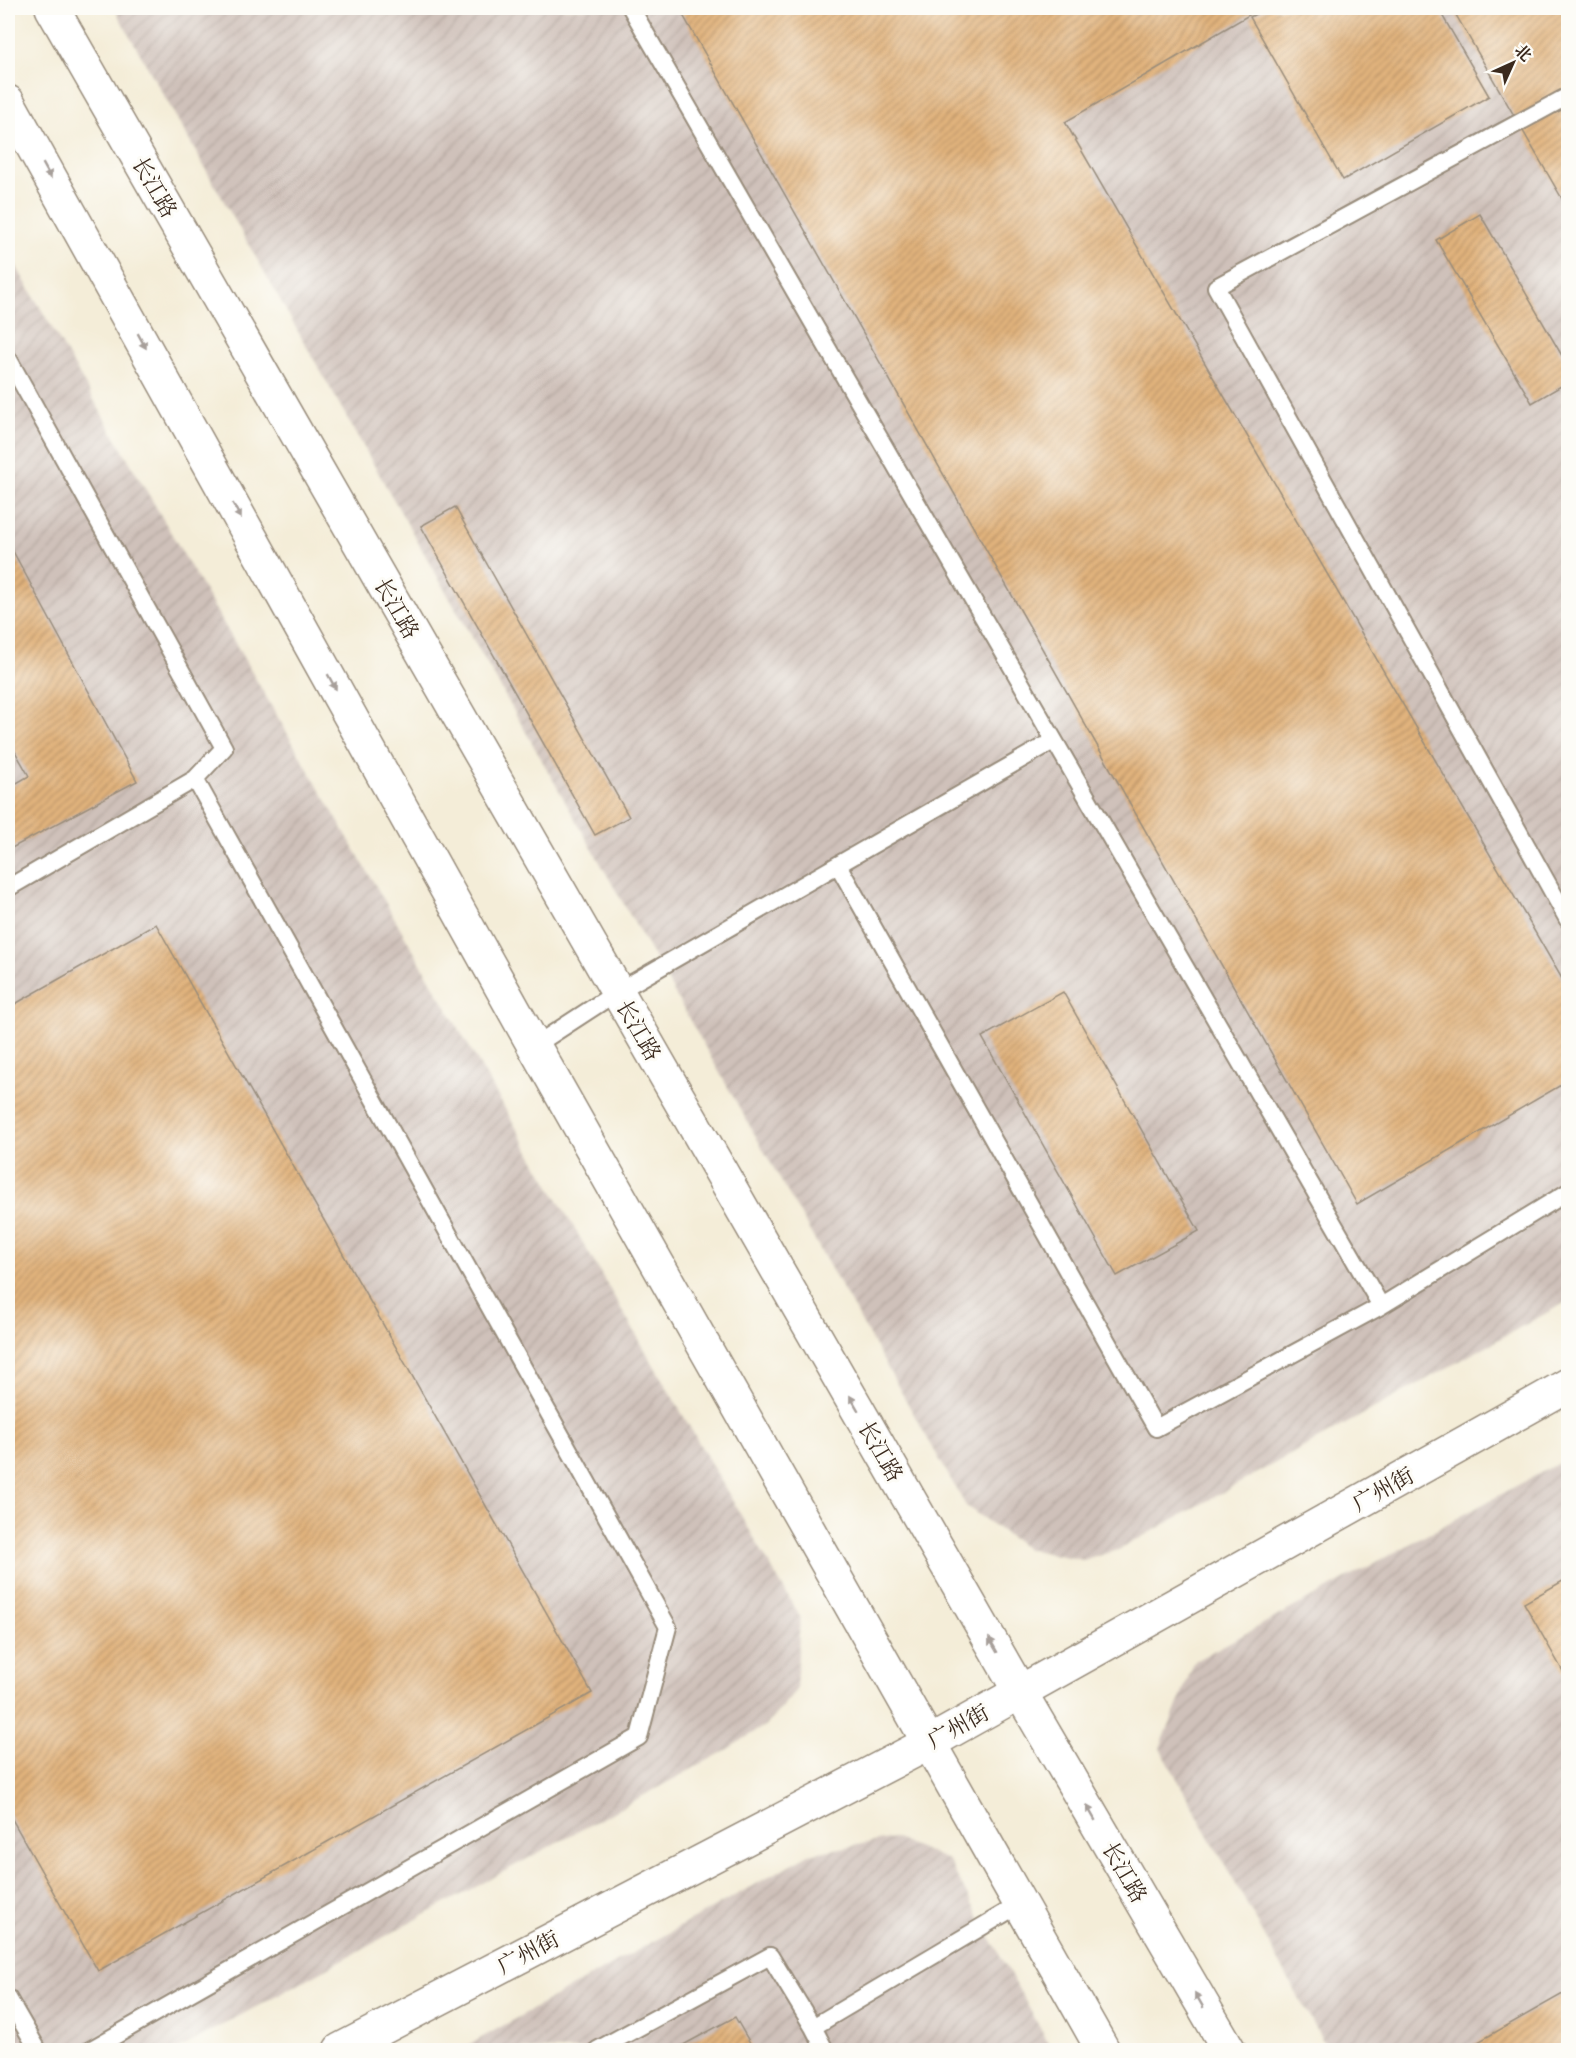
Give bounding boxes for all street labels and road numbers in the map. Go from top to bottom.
street label: 长江路 [126,152,183,223]
street label: 长江路 [368,573,425,644]
street label: 长江路 [610,995,667,1066]
street label: 长江路 [852,1416,909,1487]
street label: 广州街 [1348,1462,1419,1518]
street label: 广州街 [923,1699,994,1755]
street label: 长江路 [1096,1837,1153,1908]
street label: 广州街 [493,1925,564,1981]

